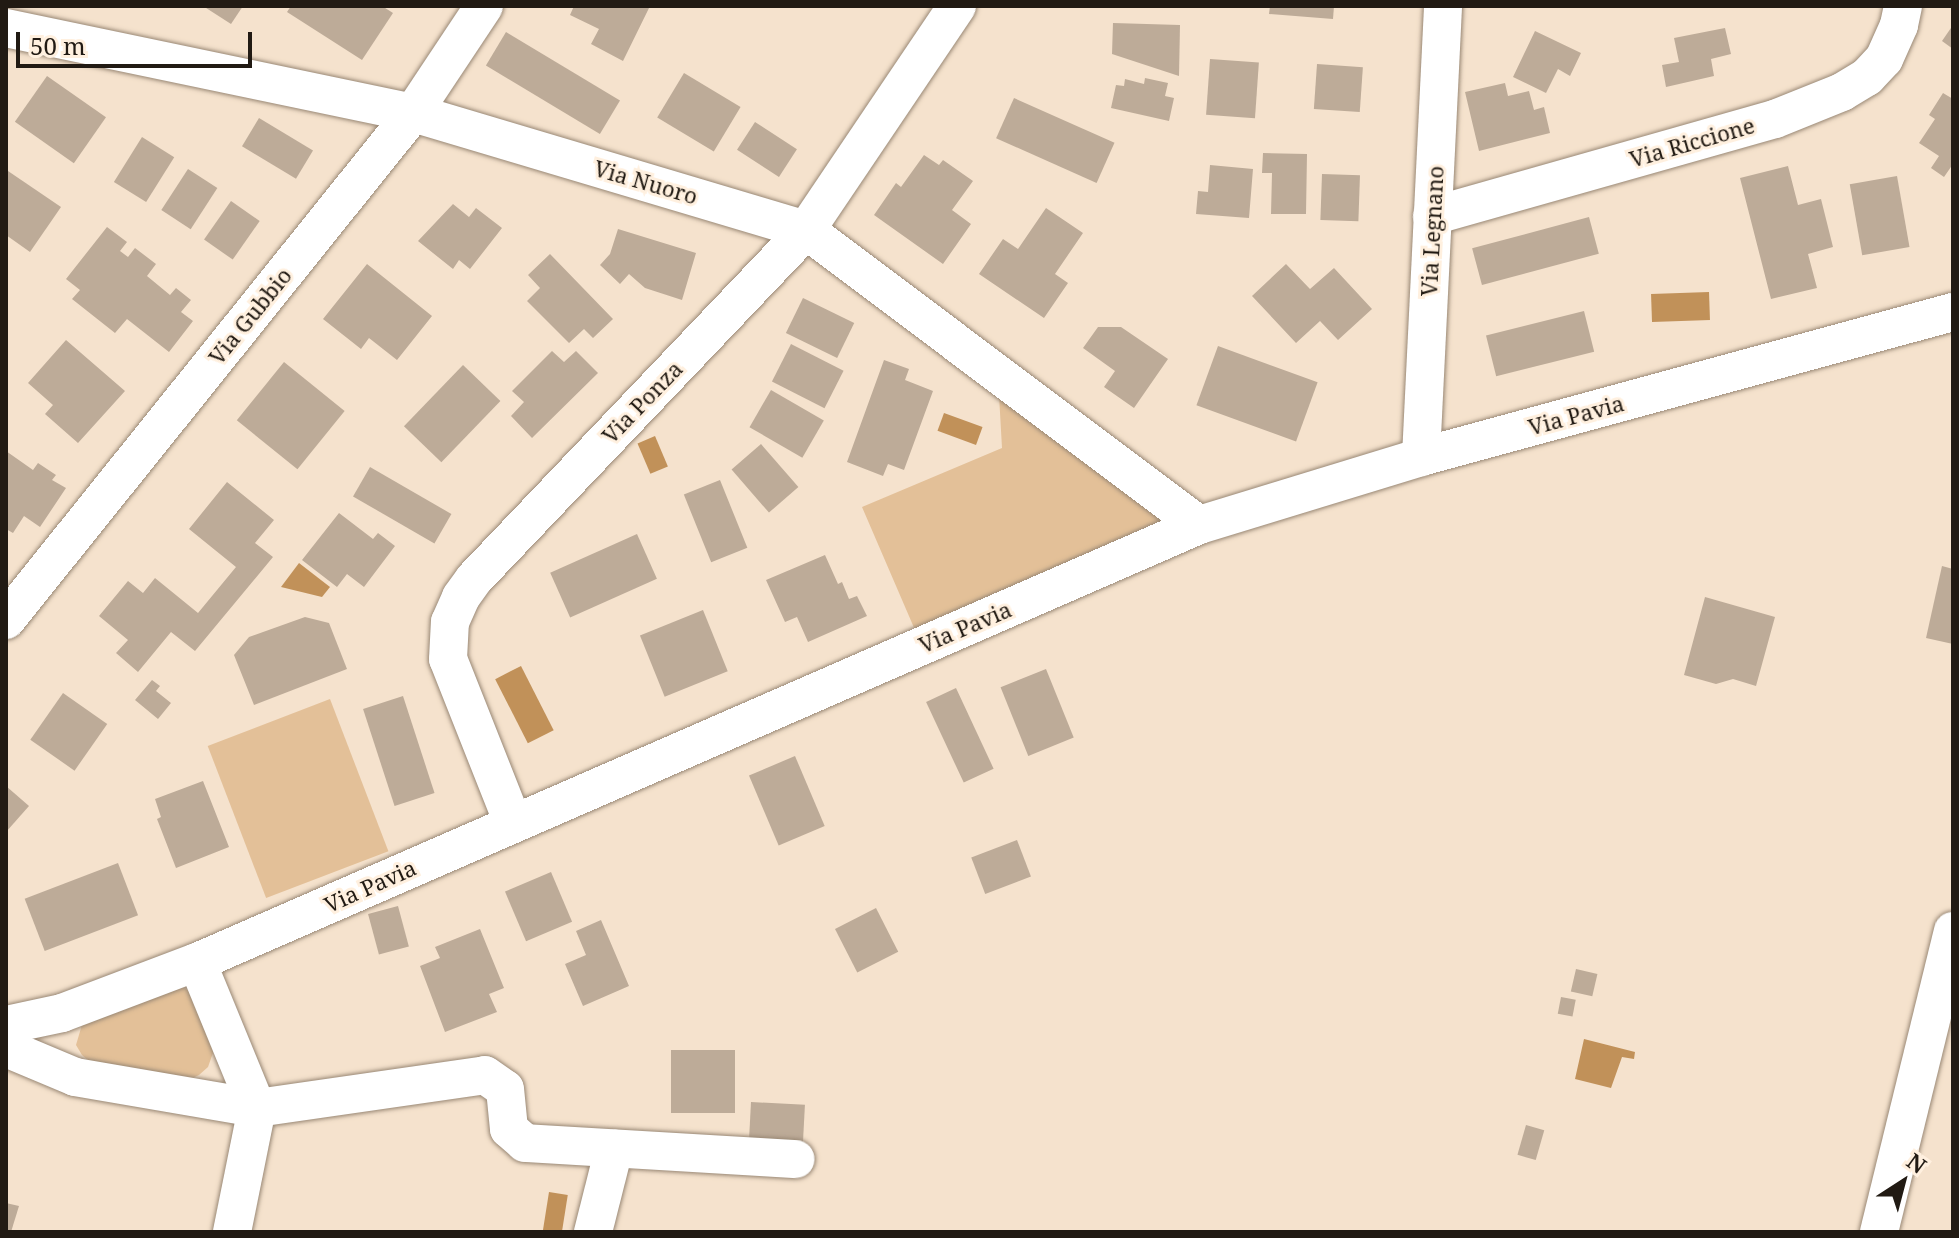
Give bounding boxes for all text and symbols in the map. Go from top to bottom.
scale bar [20,16,256,66]
text: 50 m [30,29,86,62]
street label: Via Riccione [1626,112,1758,172]
street label: Via Nuoro [591,155,701,209]
street label: Via Legnano [1415,165,1449,297]
street label: Via Gubbio [203,262,297,370]
street label: Via Ponza [596,355,688,449]
street label: Via Pavia [1525,390,1627,440]
street label: Via Pavia [915,596,1015,658]
street label: Via Pavia [320,854,420,918]
north arrow [1863,1142,1943,1222]
text: N [1901,1145,1933,1180]

